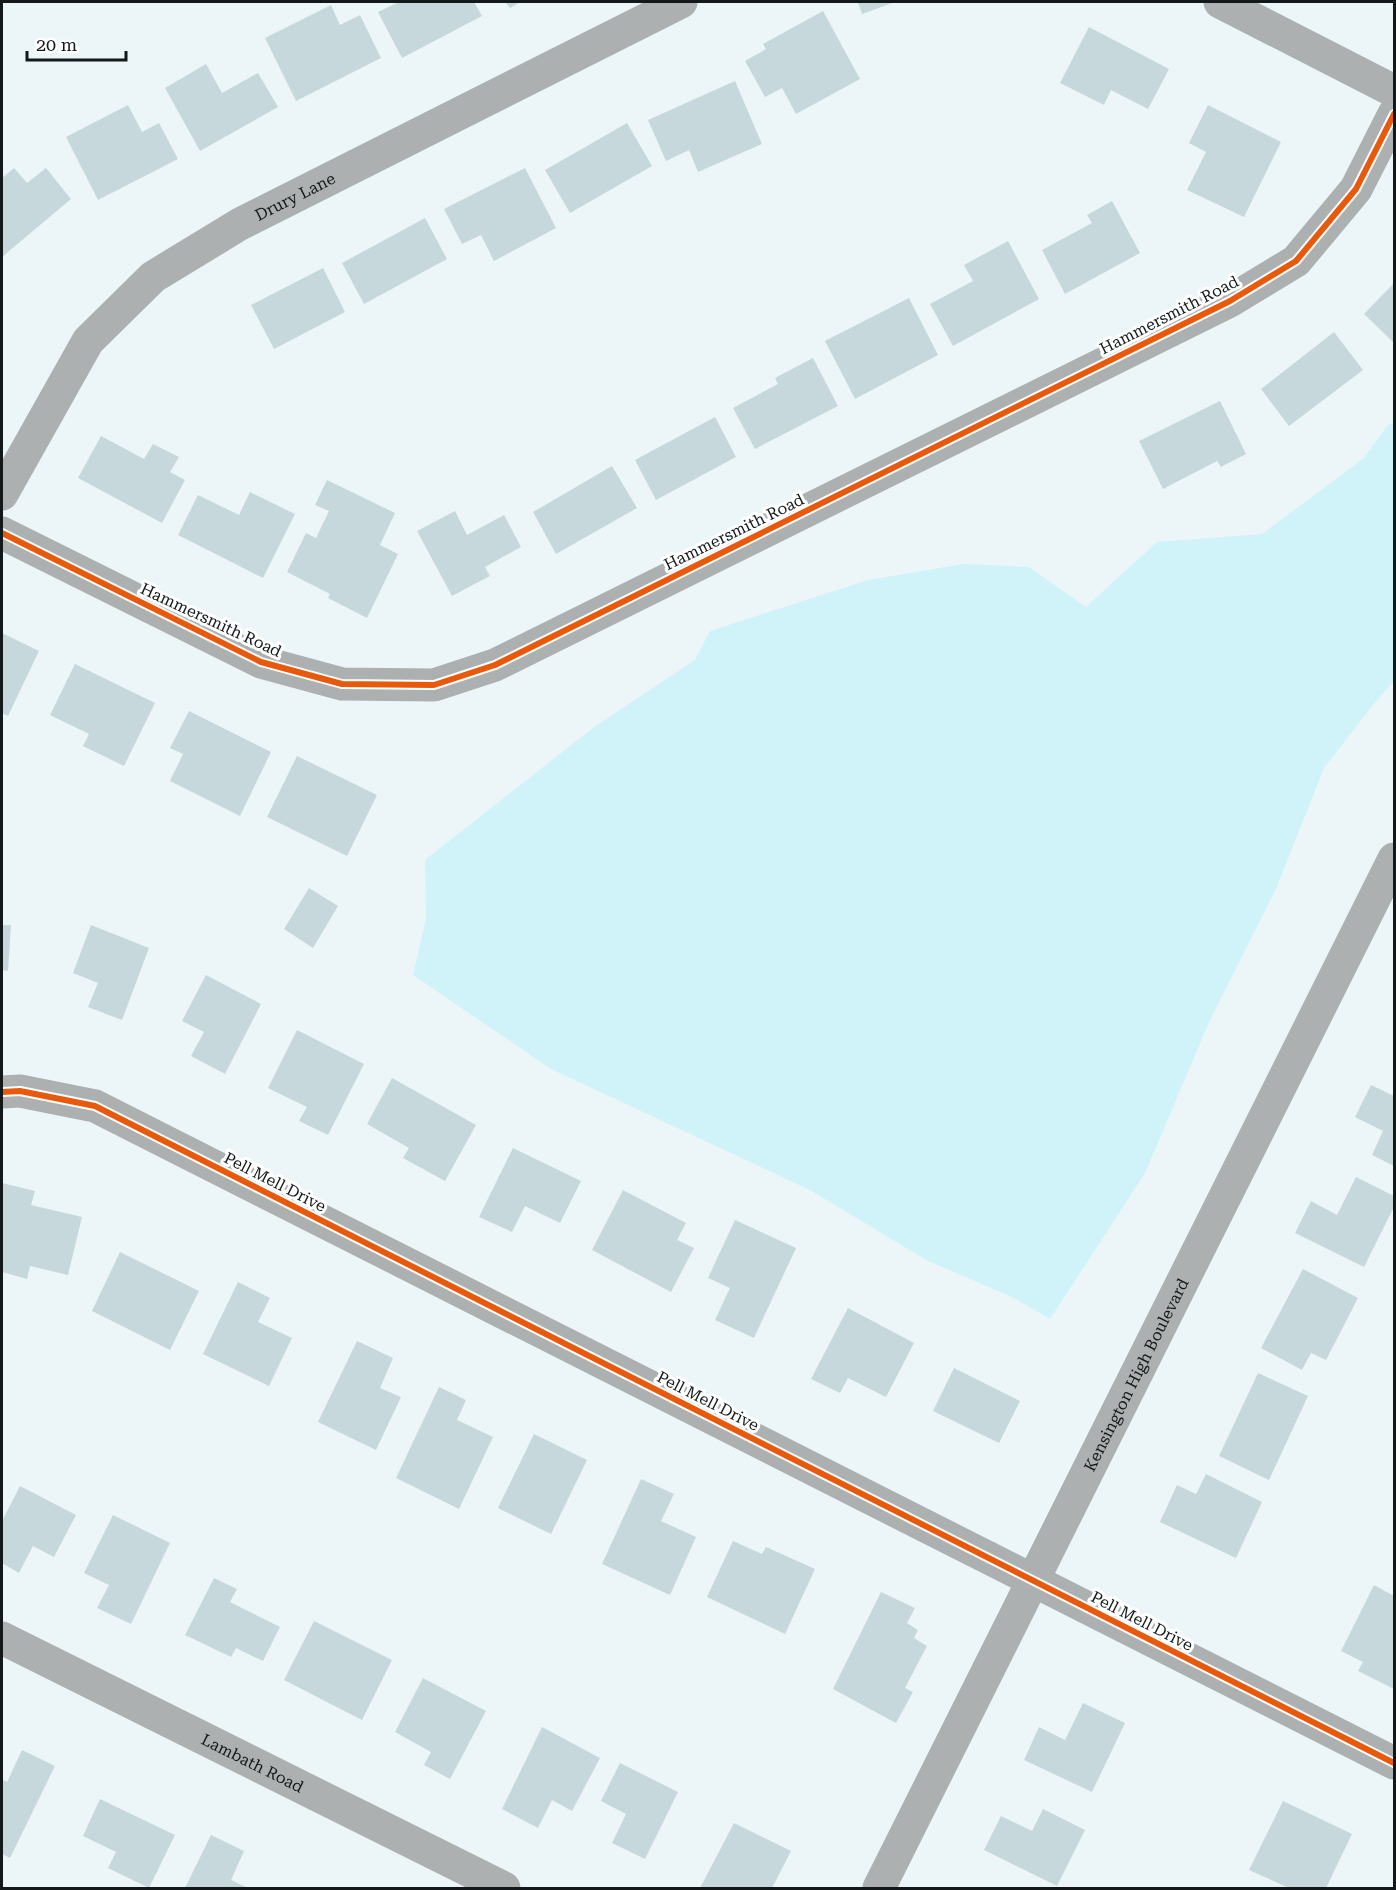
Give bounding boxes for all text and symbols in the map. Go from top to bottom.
scale bar [27,24,126,62]
text: 20 m [36,34,77,55]
street label: Drury Lane [252,168,338,224]
street label: Hammersmith Road [1096,272,1242,358]
street label: Hammersmith Road [661,490,807,574]
street label: Hammersmith Road [137,579,285,661]
street label: Pell Mell Drive [221,1148,329,1216]
street label: Kensington High Boulevard [1080,1275,1192,1474]
street label: Pell Mell Drive [654,1367,762,1435]
street label: Pell Mell Drive [1088,1587,1196,1655]
street label: Lambath Road [198,1729,307,1796]

